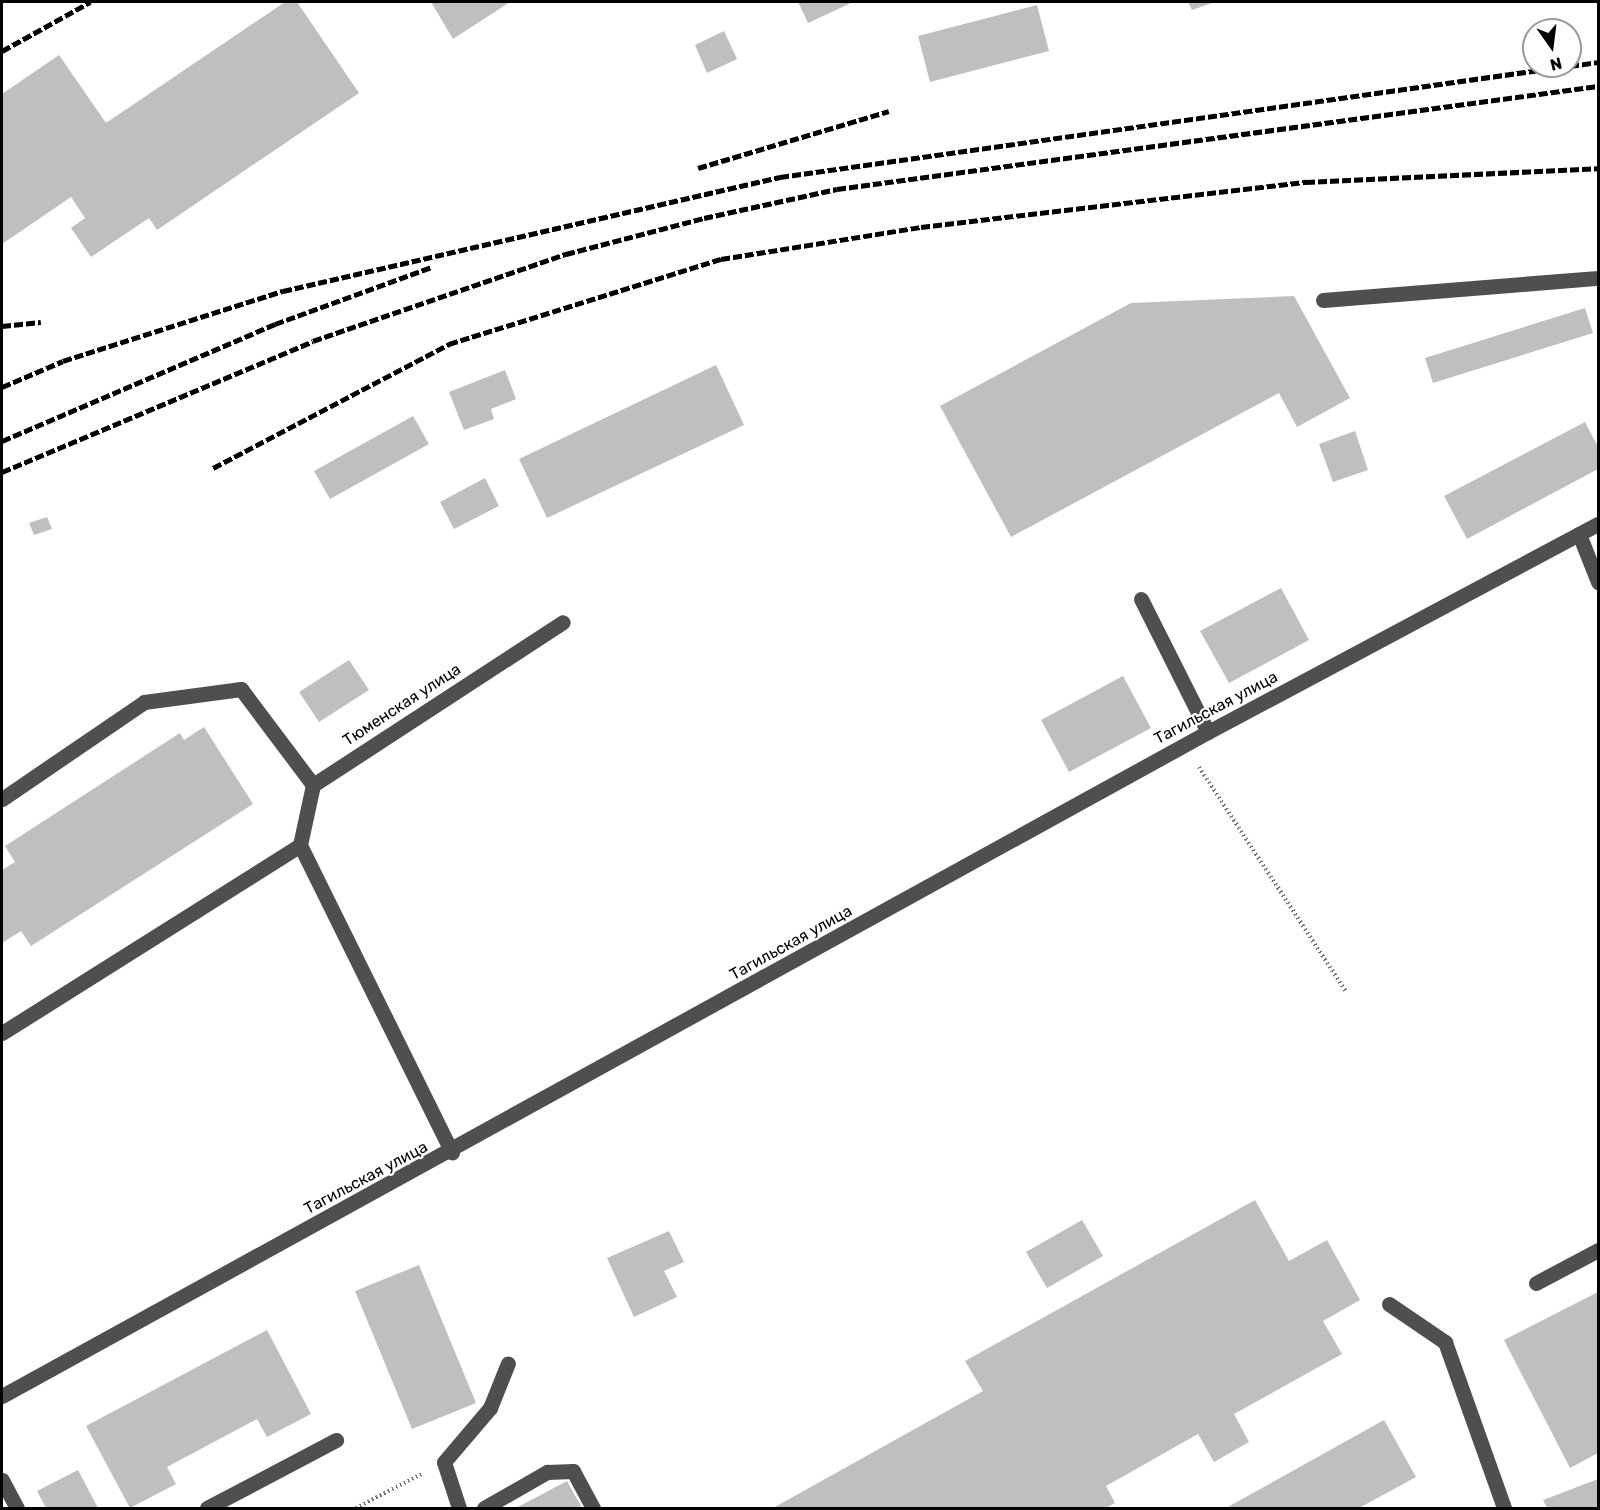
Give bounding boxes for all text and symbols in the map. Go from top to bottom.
north arrow [1522,18,1582,78]
text: N [1548,53,1564,75]
street label: Тюменская улица [340,660,464,750]
street label: Тагильская улица [1151,667,1281,749]
street label: Тагильская улица [726,901,856,985]
street label: Тагильская улица [301,1137,431,1219]

